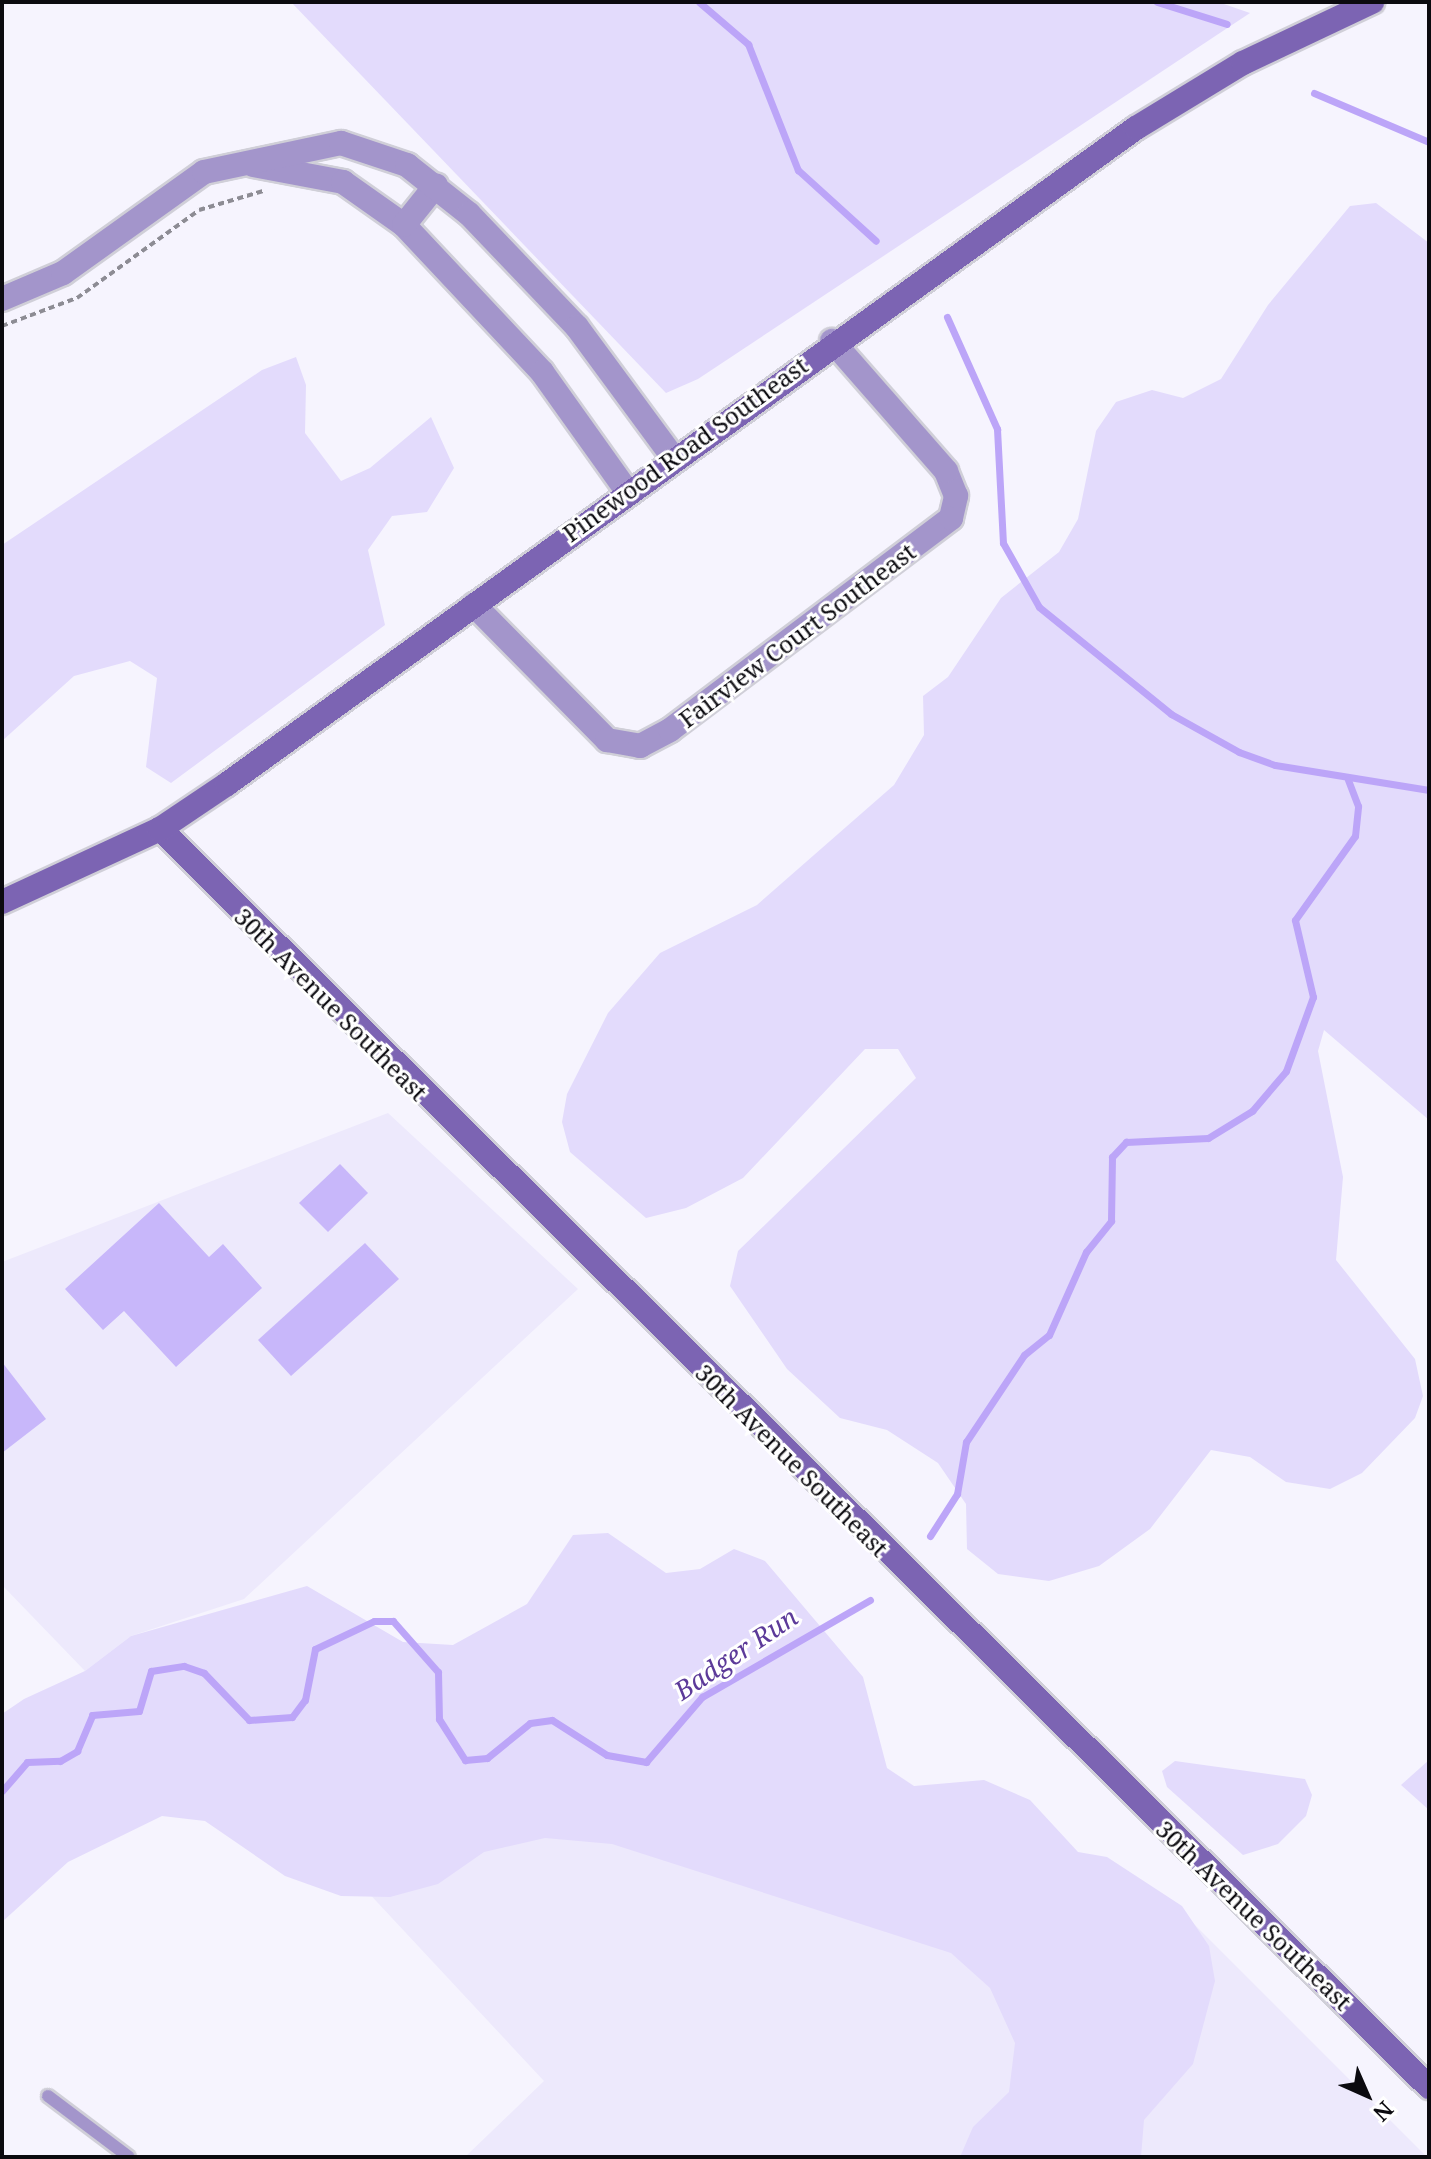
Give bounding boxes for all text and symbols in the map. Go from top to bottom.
street label: Pinewood Road Southeast [557,351,813,547]
street label: Fairview Court Southeast [673,537,921,733]
street label: 30th Avenue Southeast [229,902,433,1106]
street label: 30th Avenue Southeast [690,1358,894,1562]
water label: Badger Run [669,1601,803,1707]
street label: 30th Avenue Southeast [1150,1814,1358,2016]
north arrow [1327,2055,1407,2135]
text: N [1367,2095,1401,2129]

